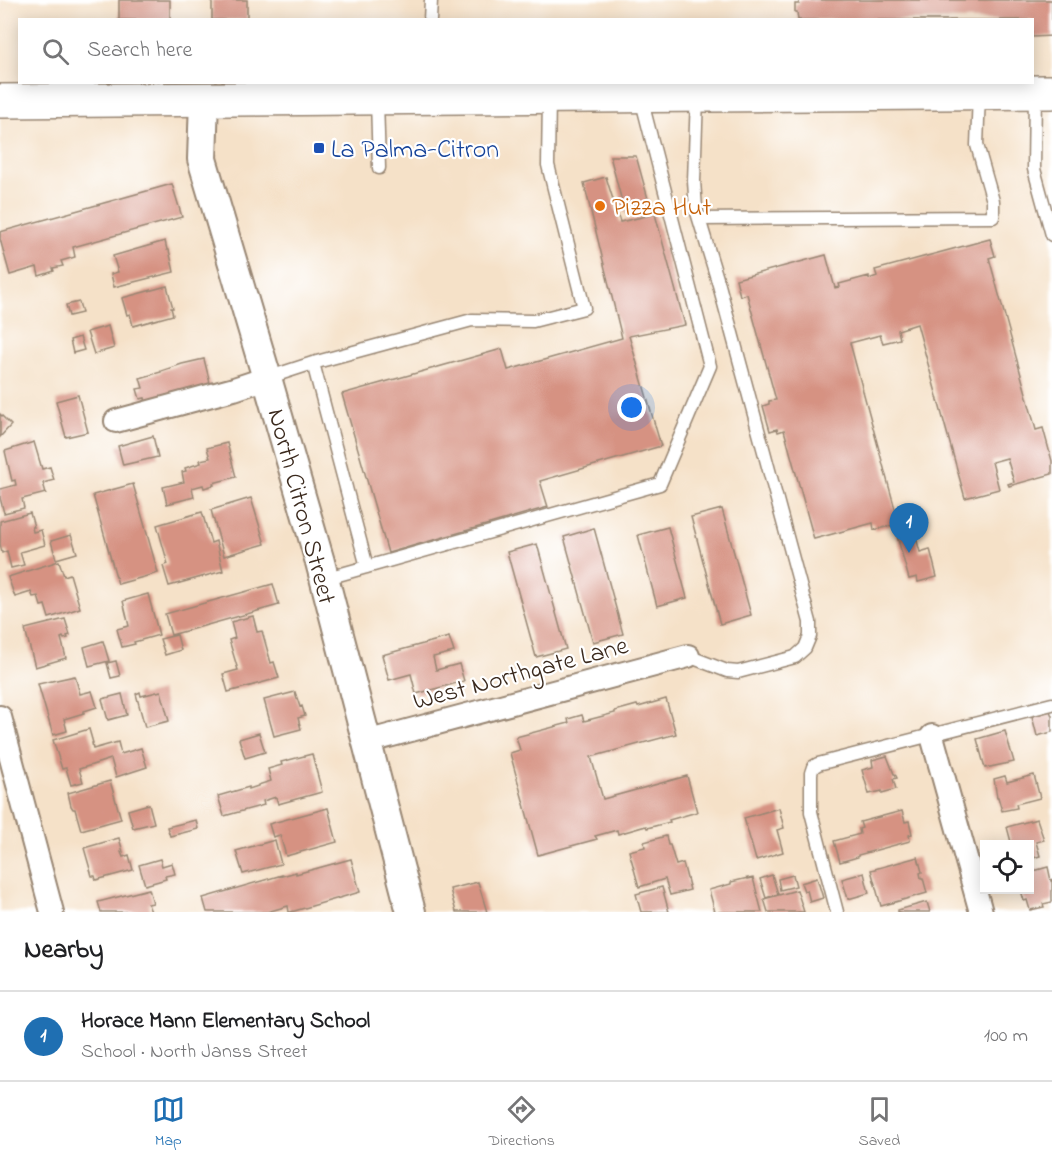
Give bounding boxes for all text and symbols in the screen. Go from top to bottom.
search box [18,18,1034,84]
icon: search [39,35,72,68]
text: Search here [87,35,192,67]
place label: La Palma-Citron [331,132,499,170]
marker: La Palma-Citron [312,141,326,155]
place label: Pizza Hut [612,190,711,228]
marker: Pizza Hut [593,199,607,213]
your location [617,393,646,422]
street label: North Citron Street [256,405,345,609]
pin: 1 [890,504,928,553]
street label: West Northgate Lane [409,628,633,722]
map controls [980,840,1034,894]
button: locate [980,840,1034,894]
text: Nearby [24,932,103,970]
text: Horace Mann Elementary School [81,1006,370,1038]
text: 1 [40,1022,47,1051]
text: 100 m [984,1022,1028,1051]
text: School · North Janss Street [81,1038,308,1067]
tab: Map [152,1093,185,1153]
tab: Directions [488,1093,555,1153]
tab: Saved [858,1093,900,1153]

